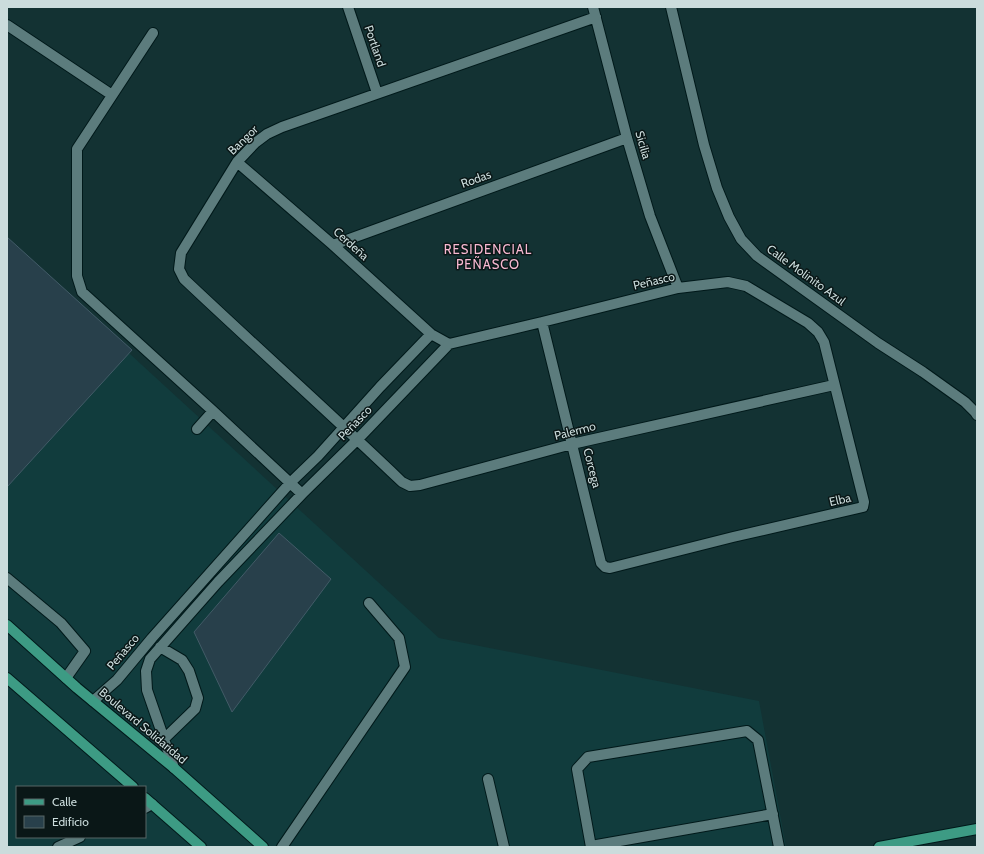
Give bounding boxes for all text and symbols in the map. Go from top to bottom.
street label: Portland [361,23,390,69]
street label: Bangor [224,122,261,158]
street label: Sicilia [632,129,655,161]
street label: Rodas [459,166,493,191]
street label: Cerdeña [331,224,372,264]
district label: RESIDENCIAL PEÑASCO [444,241,532,272]
street label: Calle Molinito Azul [764,241,849,308]
street label: Peñasco [632,268,677,293]
street label: Peñasco [335,402,375,443]
street label: Palermo [553,418,598,443]
street label: Corcega [580,446,605,490]
street label: Elba [828,490,852,509]
street label: Peñasco [103,630,142,673]
street label: Boulevard Solidaridad [96,684,190,767]
legend [16,786,146,838]
text: Calle [52,794,77,809]
text: Edificio [52,814,89,829]

